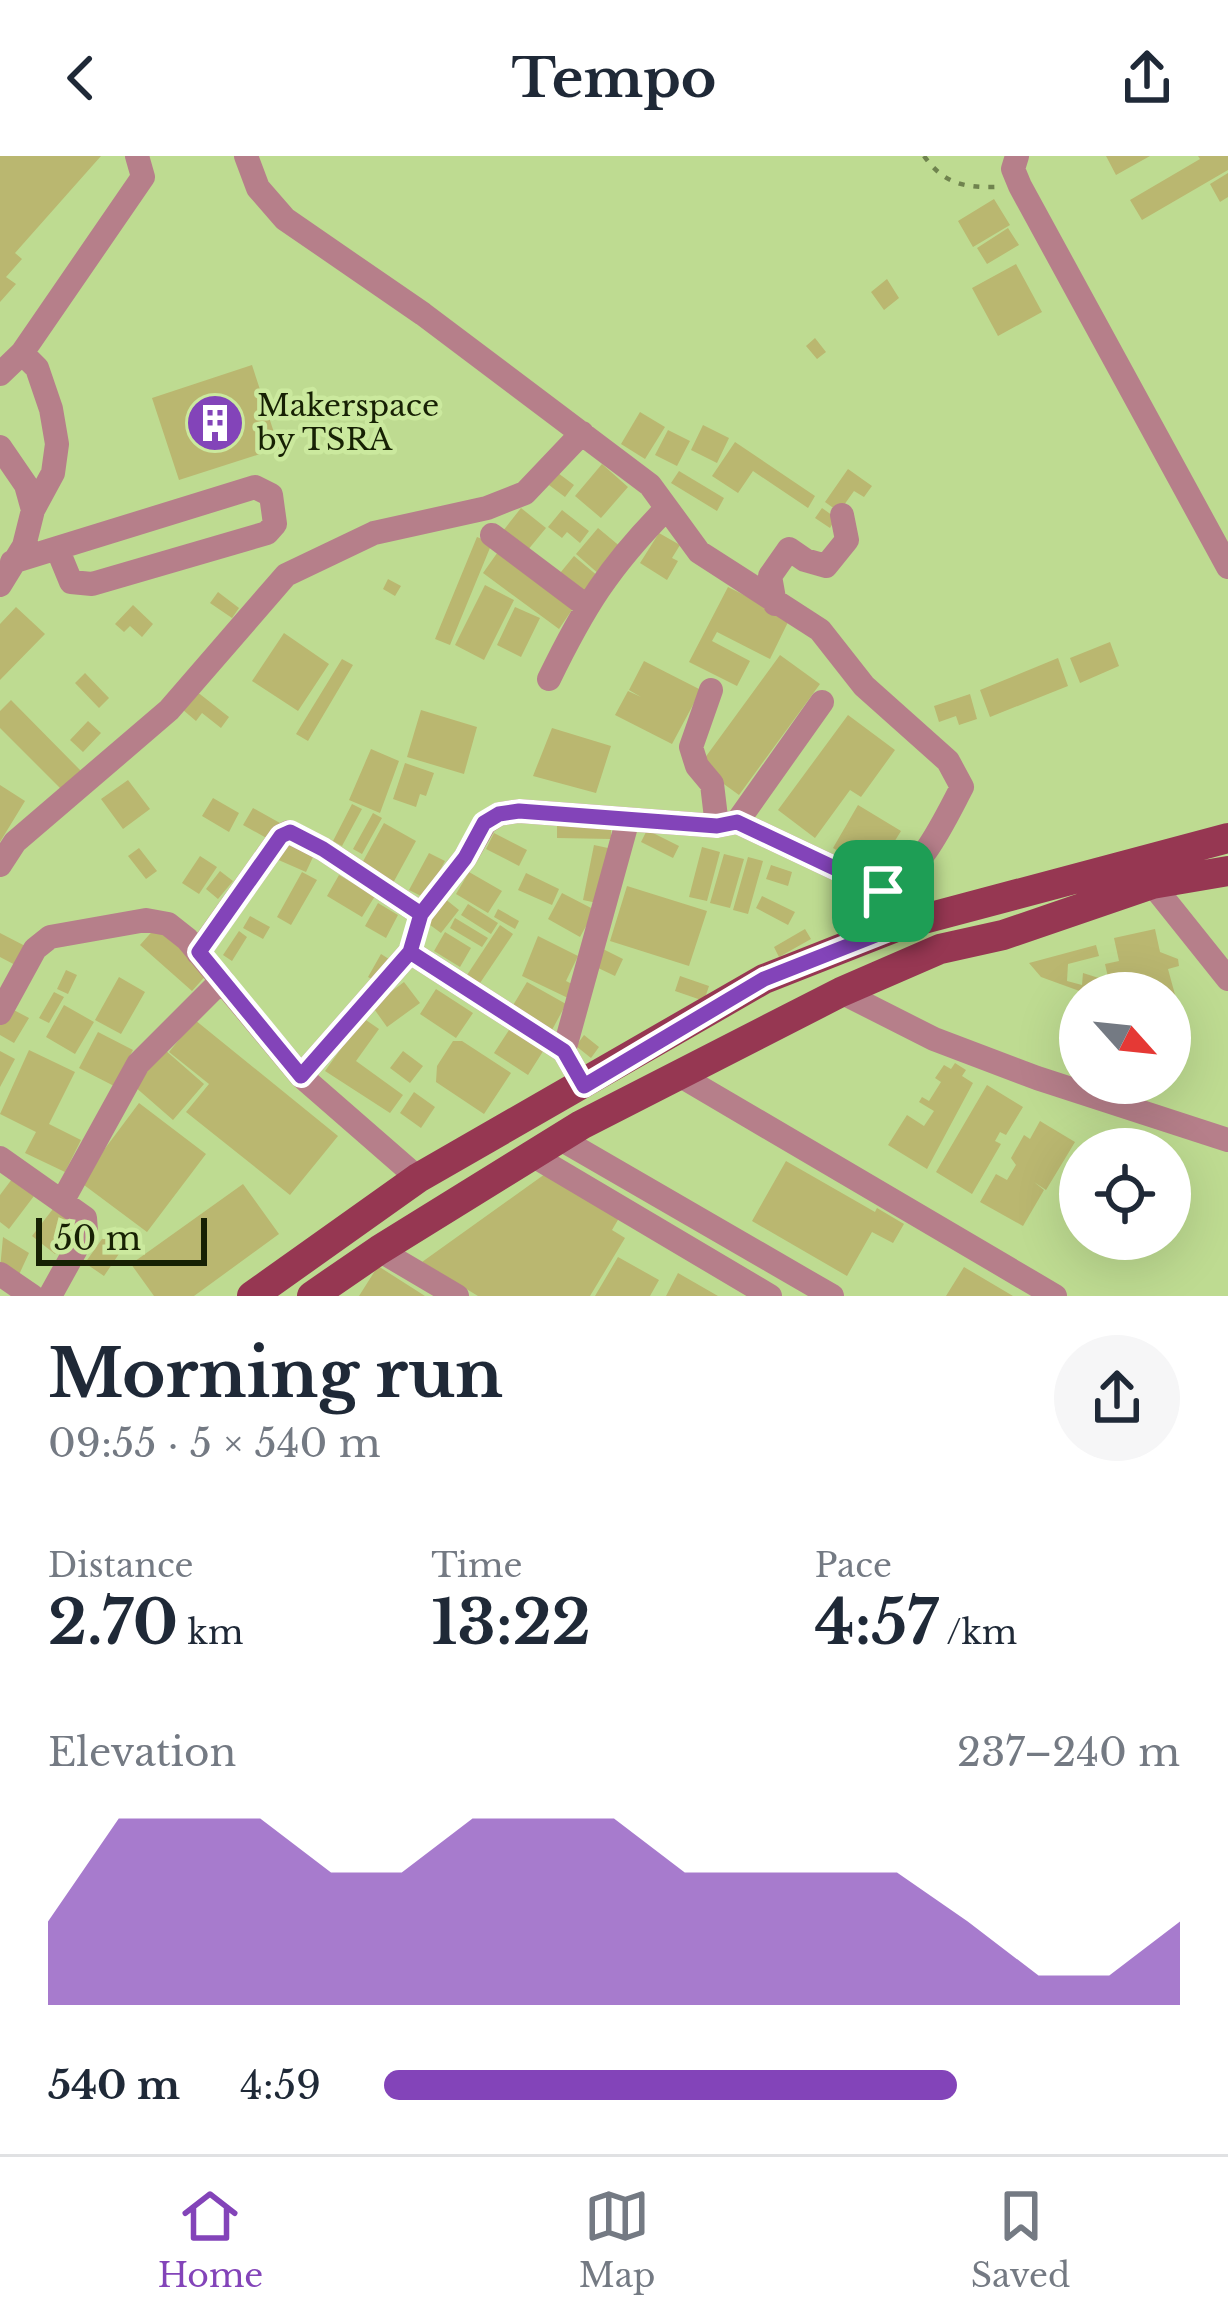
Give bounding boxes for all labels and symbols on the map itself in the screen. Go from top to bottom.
place label: Makerspace by TSRA [256,387,439,458]
building icon: Makerspace by TSRA [184,392,246,454]
pin [832,840,934,942]
north arrow [1059,972,1191,1104]
scale bar [36,1212,207,1265]

